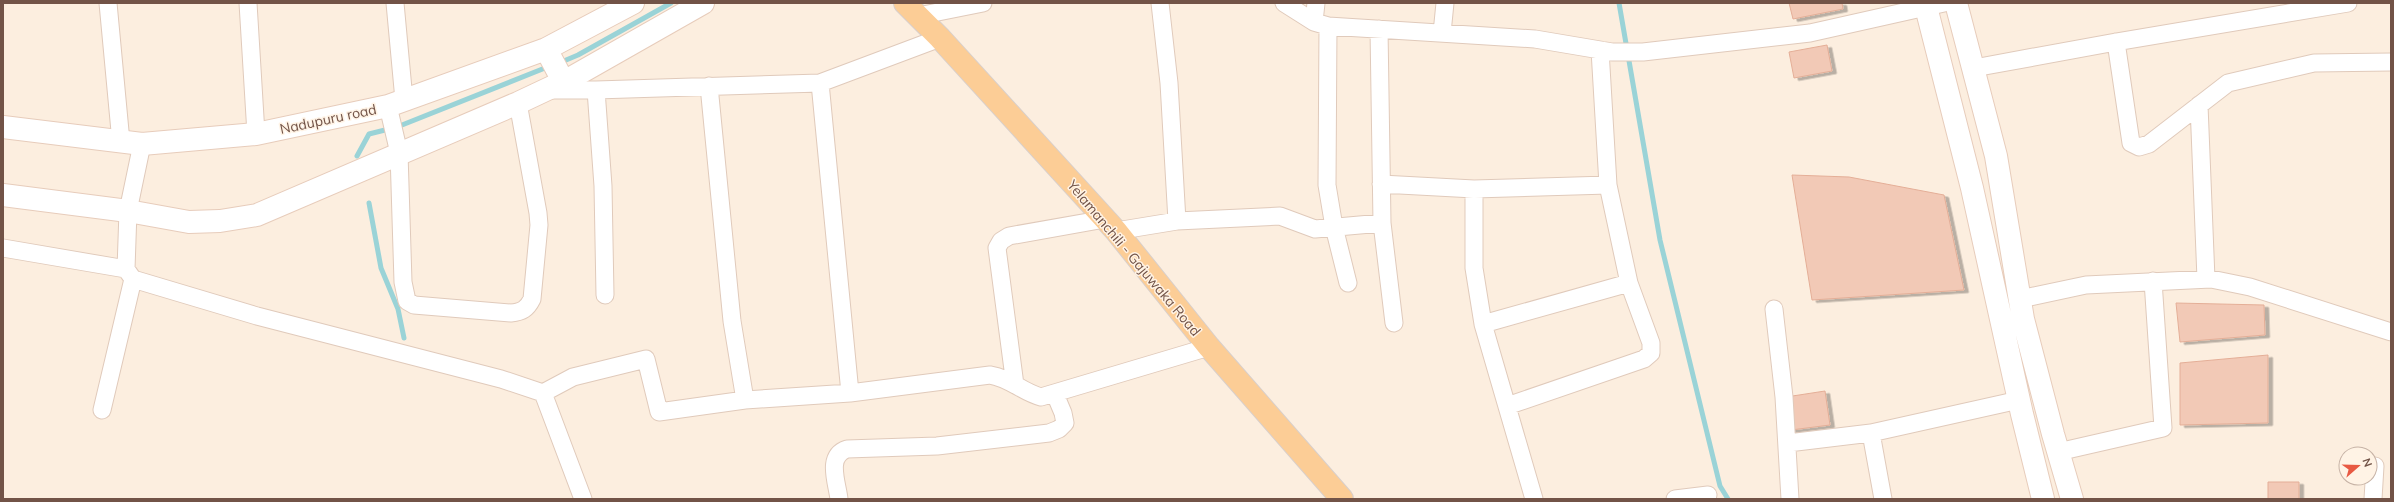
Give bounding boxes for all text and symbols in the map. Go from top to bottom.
street label: Nadupuru road [278,100,378,138]
street label: Yelamanchili - Gajuwaka Road [1063,176,1205,340]
north arrow [2338,446,2378,486]
text: N [2359,456,2375,469]

